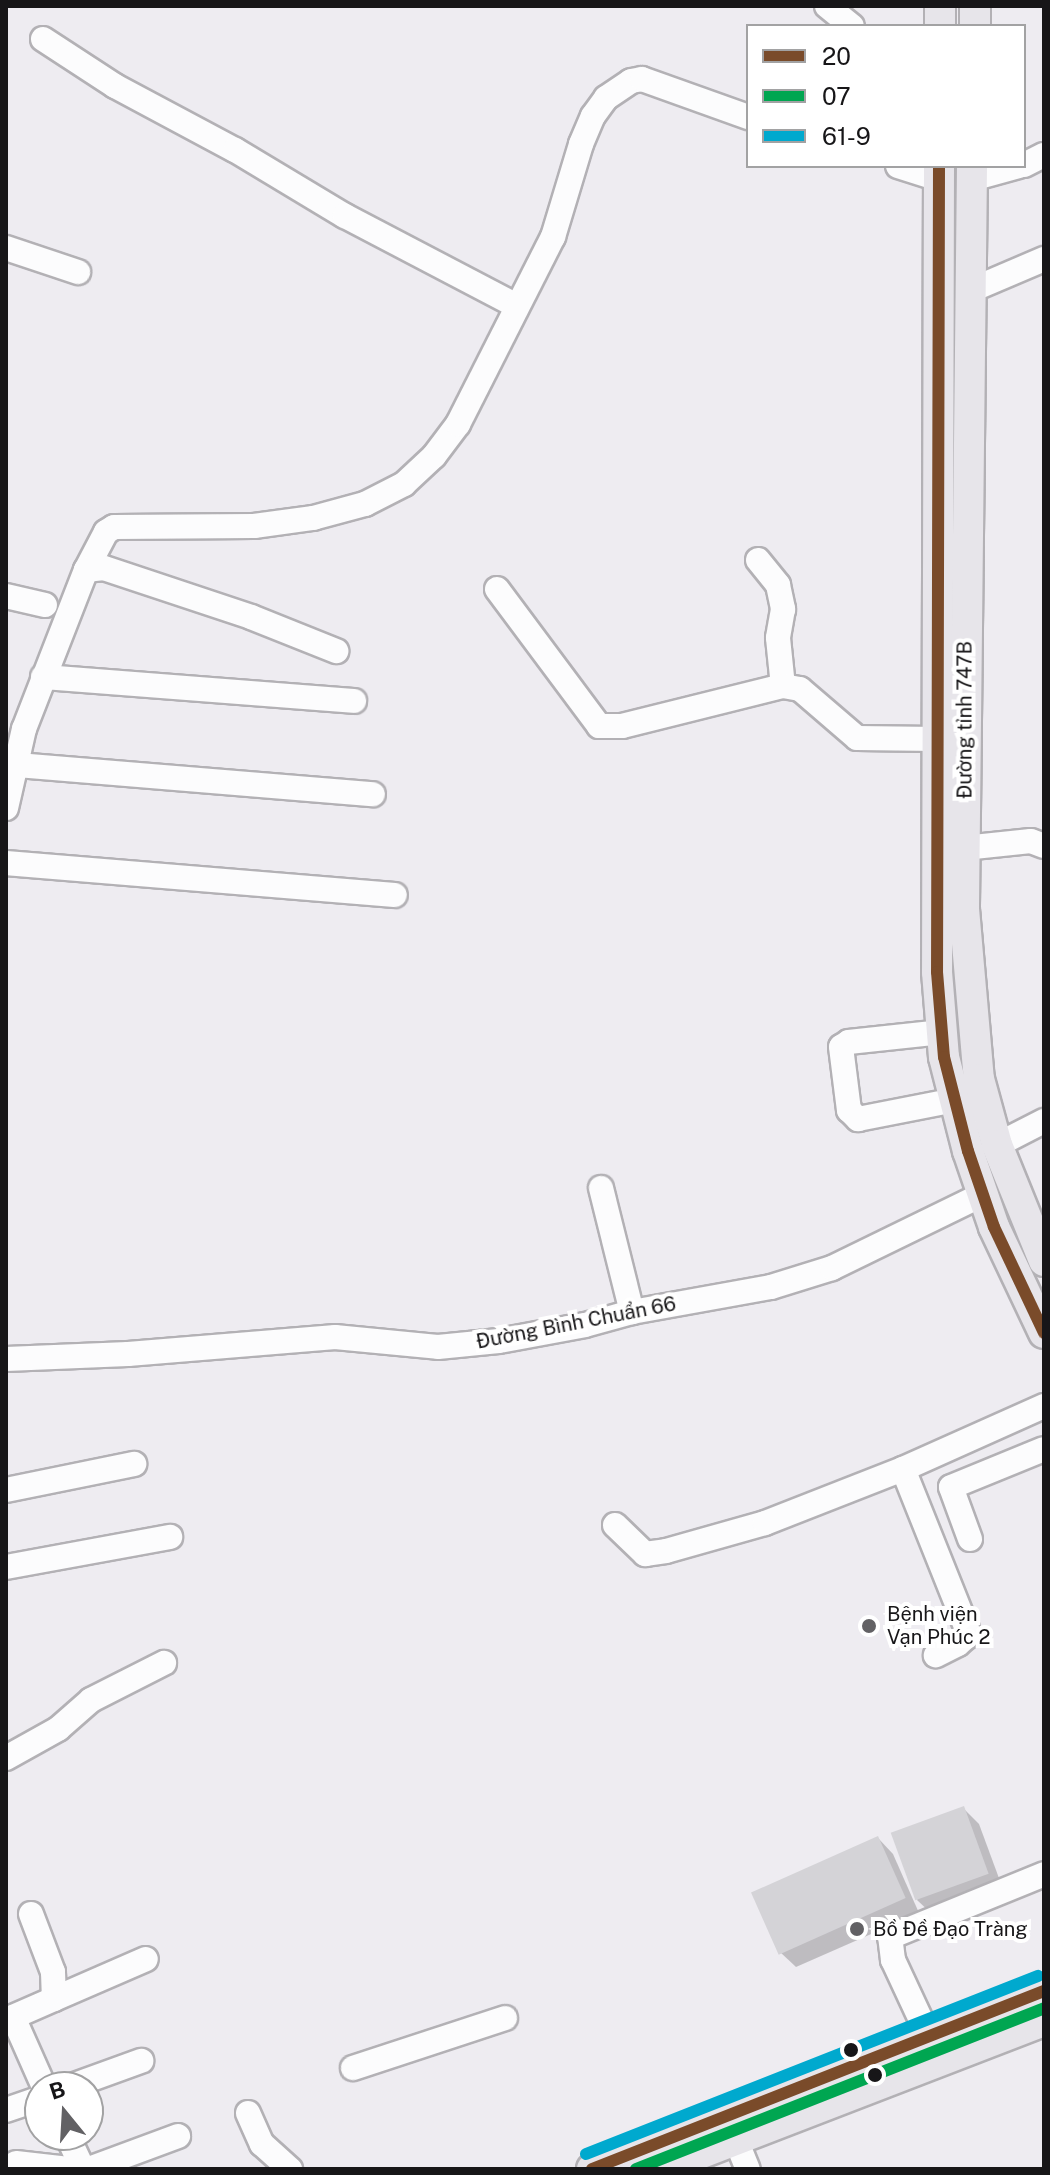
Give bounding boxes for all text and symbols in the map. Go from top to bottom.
legend [746,24,1026,168]
text: 20 [822,42,851,70]
text: 07 [822,82,851,110]
text: 61-9 [822,122,871,150]
street label: Đường tỉnh 747B [953,641,977,799]
street label: Đường Bình Chuẩn 66 [474,1292,678,1354]
place label: Bệnh viện Vạn Phúc 2 [887,1602,991,1649]
marker: Bệnh viện Vạn Phúc 2 [858,1615,880,1637]
place label: Bồ Đề Đạo Tràng [873,1917,1028,1941]
marker: Bồ Đề Đạo Tràng [848,1920,866,1938]
unlabelled marker [843,2042,859,2058]
unlabelled marker [867,2067,883,2083]
north arrow [24,2071,104,2151]
text: B [46,2075,68,2105]

